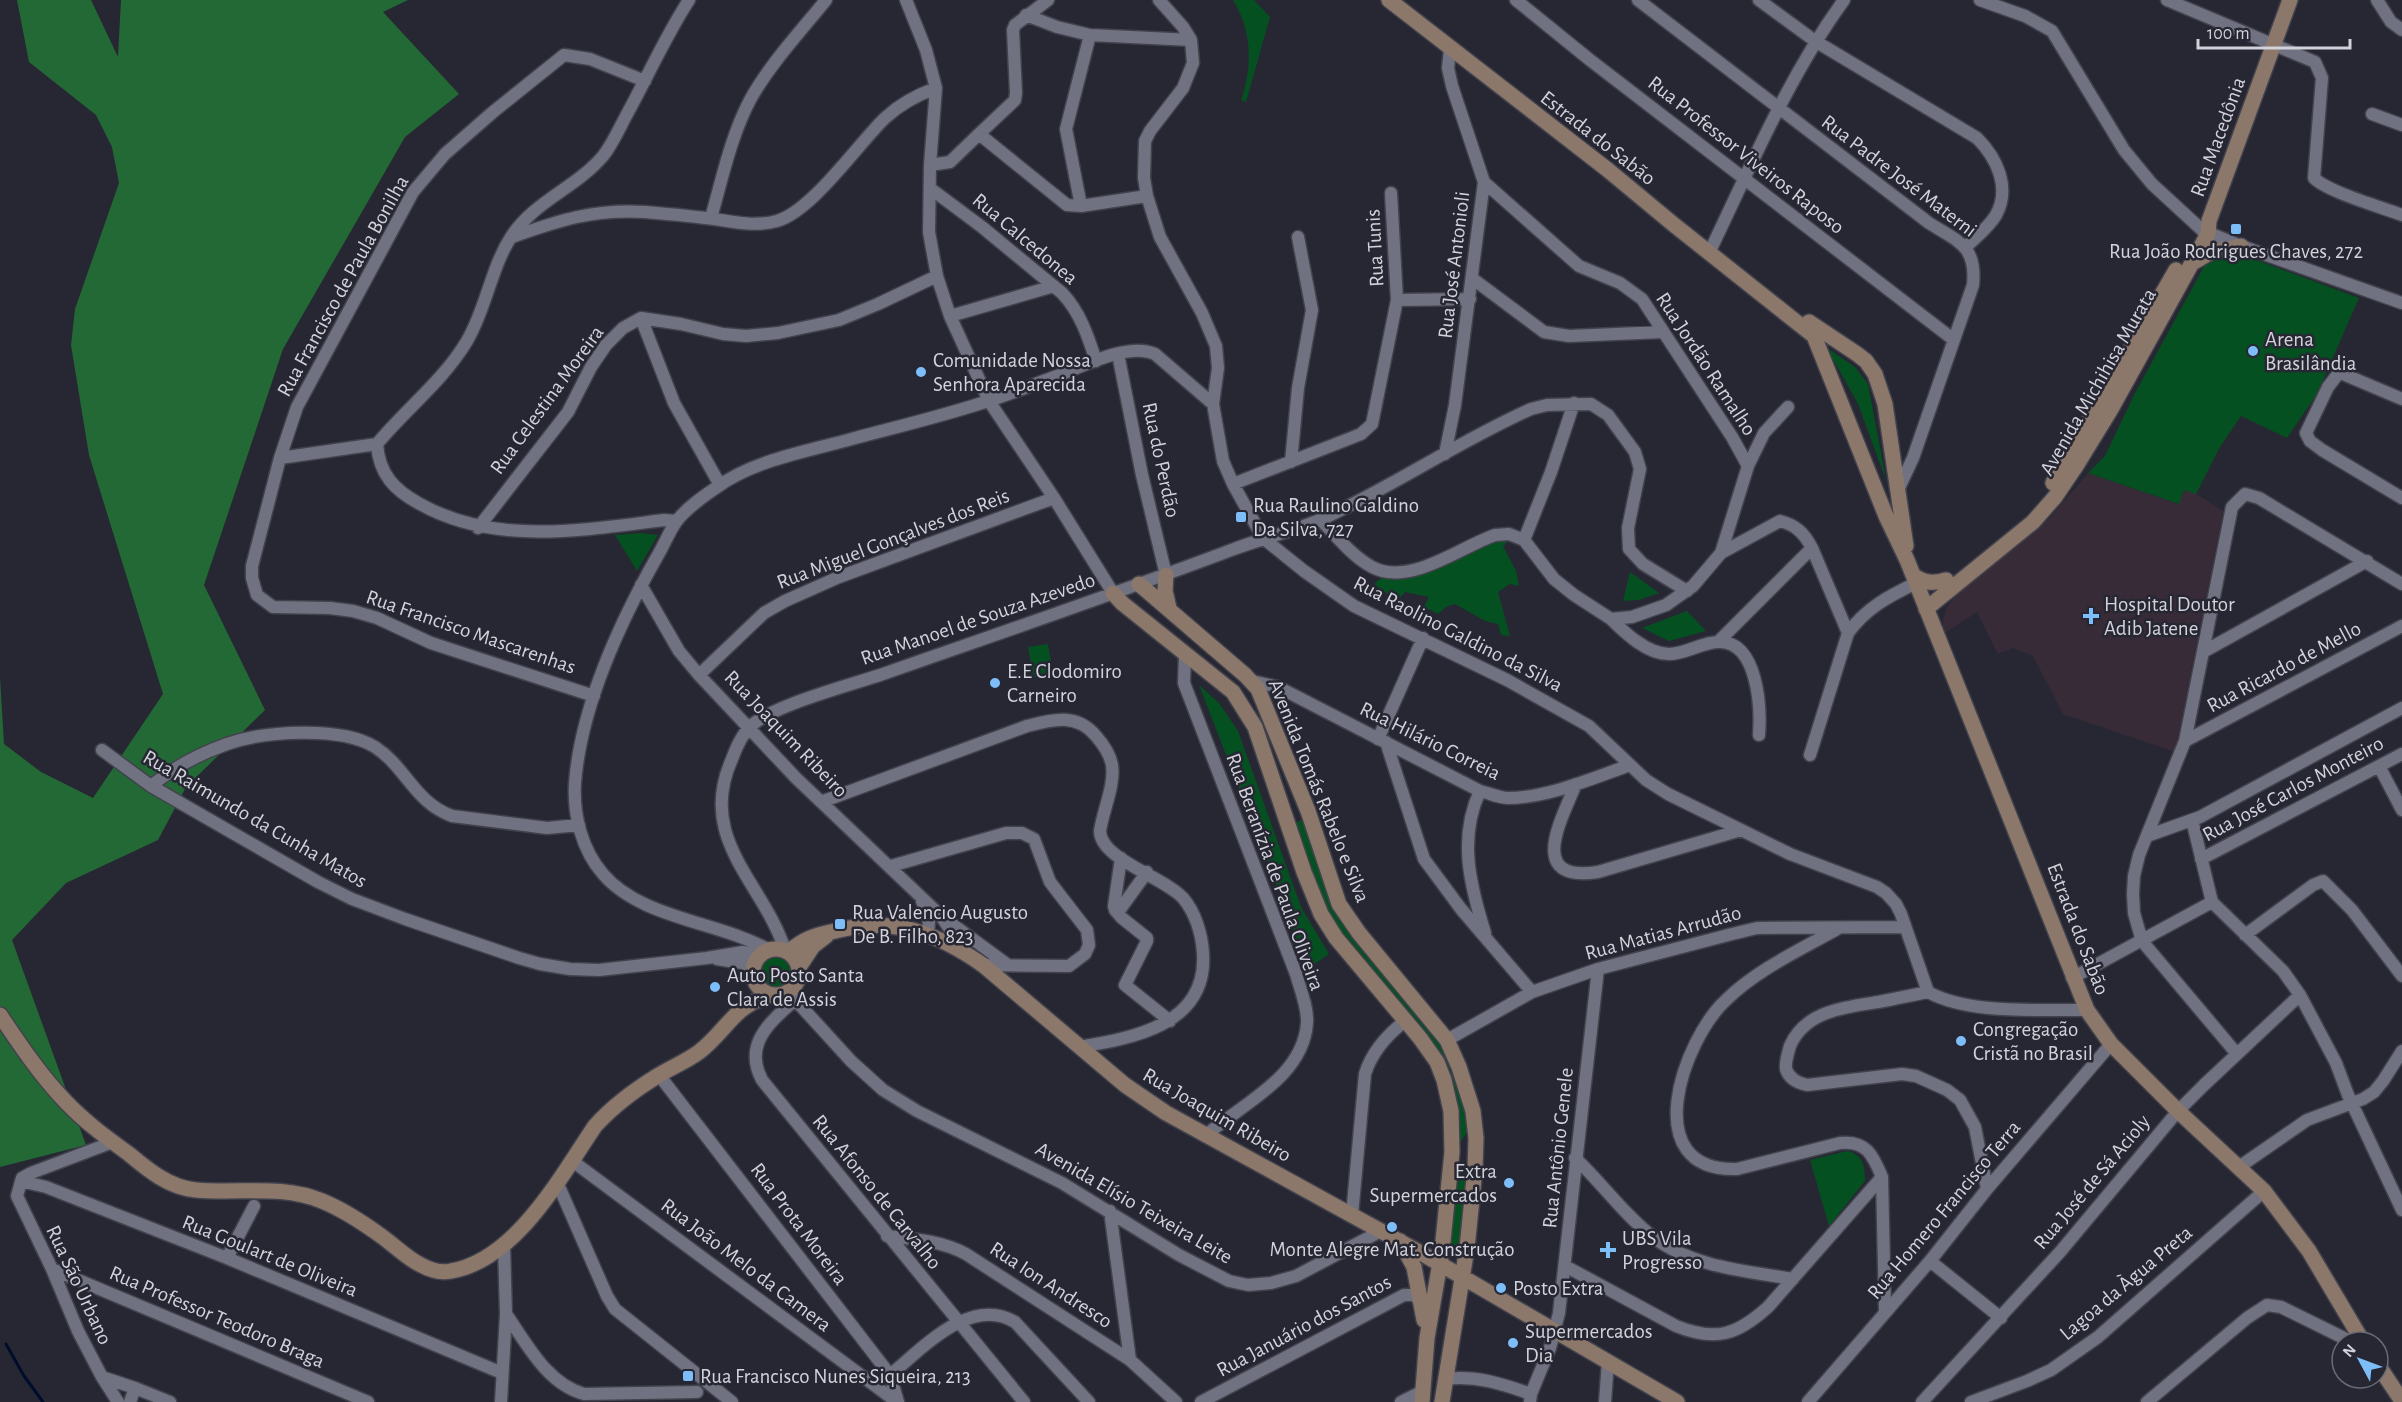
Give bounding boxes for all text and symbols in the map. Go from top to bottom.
scale bar [2198,12,2350,50]
text: 100 m [2207,25,2250,43]
street label: Rua Professor Viveiros Raposo [1644,72,1848,238]
street label: Rua Macedônia [2187,74,2249,200]
street label: Estrada do Sabão [1537,87,1659,189]
street label: Rua Padre José Materni [1818,111,1980,241]
street label: Rua Francisco de Paula Bonilha [273,172,413,400]
street label: Rua Calcedonea [968,189,1082,289]
street label: Rua José Antonioli [1435,190,1473,340]
street label: Rua Tunis [1362,208,1388,288]
marker: Rua João Rodrigues Chaves, 272 [2229,222,2243,236]
place label: Rua João Rodrigues Chaves, 272 [2109,241,2363,262]
street label: Avenida Michihisa Murata [2036,285,2160,479]
street label: Rua Jordão Ramalho [1652,289,1760,439]
street label: Rua Celestina Moreira [486,322,608,478]
place label: Arena Brasilândia [2265,329,2357,374]
marker: Arena Brasilândia [2246,344,2260,358]
place label: Comunidade Nossa Senhora Aparecida [933,350,1091,395]
marker: Comunidade Nossa Senhora Aparecida [914,365,928,379]
street label: Rua do Perdão [1139,401,1183,519]
street label: Rua Miguel Gonçalves dos Reis [774,485,1012,593]
place label: Rua Raulino Galdino Da Silva, 727 [1253,495,1419,540]
marker: Rua Raulino Galdino Da Silva, 727 [1234,510,1248,524]
street label: Rua Manoel de Souza Azevedo [858,569,1098,669]
street label: Rua Raolino Galdino da Silva [1350,572,1566,696]
street label: Rua Francisco Mascarenhas [364,586,578,678]
place label: Hospital Doutor Adib Jatene [2104,594,2235,639]
marker: Hospital Doutor Adib Jatene [2082,607,2100,625]
street label: Rua Ricardo de Mello [2204,618,2364,716]
place label: E.E Clodomiro Carneiro [1007,661,1122,706]
street label: Rua Joaquim Ribeiro [720,667,852,801]
marker: E.E Clodomiro Carneiro [988,676,1002,690]
street label: Avenida Tomás Rabelo e Silva [1265,676,1374,906]
street label: Rua Hilário Correia [1356,698,1504,784]
street label: Rua José Carlos Monteiro [2199,732,2387,846]
street label: Rua Raimundo da Cunha Matos [140,746,370,892]
street label: Rua Beranízia de Paula Oliveira [1222,750,1328,994]
street label: Estrada do Sabão [2043,860,2113,998]
place label: Rua Valencio Augusto De B. Filho, 823 [852,902,1028,947]
street label: Rua Matias Arrudão [1583,902,1743,964]
marker: Rua Valencio Augusto De B. Filho, 823 [833,917,847,931]
place label: Auto Posto Santa Clara de Assis [727,965,864,1010]
marker: Auto Posto Santa Clara de Assis [708,980,722,994]
place label: Congregação Cristã no Brasil [1973,1019,2093,1064]
marker: Congregação Cristã no Brasil [1954,1034,1968,1048]
street label: Rua Joaquim Ribeiro [1139,1064,1295,1166]
street label: Rua Antônio Genele [1539,1067,1577,1229]
street label: Rua Afonso de Carvalho [808,1111,946,1273]
street label: Rua José de Sá Acioly [2030,1111,2154,1253]
street label: Rua Homero Francisco Terra [1863,1117,2025,1303]
street label: Avenida Elísio Teixeira Leite [1032,1138,1236,1268]
street label: Rua Prota Moreira [746,1159,852,1289]
place label: Extra Supermercados [1369,1161,1497,1206]
marker: Extra Supermercados [1502,1176,1516,1190]
street label: Rua João Melo da Camera [657,1194,835,1336]
street label: Rua Goulart de Oliveira [179,1211,361,1301]
marker: Monte Alegre Mat. Construção [1385,1220,1399,1234]
street label: Lagoa da Àgua Preta [2054,1220,2197,1344]
street label: Rua São Urbano [42,1222,116,1348]
place label: UBS Vila Progresso [1622,1228,1702,1273]
street label: Rua Ion Andresco [986,1238,1116,1332]
place label: Monte Alegre Mat. Construção [1269,1239,1515,1260]
marker: UBS Vila Progresso [1599,1241,1617,1259]
street label: Rua Professor Teodoro Braga [106,1262,328,1372]
street label: Rua Januário dos Santos [1213,1271,1395,1381]
place label: Posto Extra [1513,1278,1604,1299]
marker: Posto Extra [1494,1281,1508,1295]
place label: Supermercados Dia [1525,1321,1653,1366]
north arrow [2330,1330,2390,1390]
marker: Supermercados Dia [1506,1336,1520,1350]
text: N [2340,1341,2359,1360]
place label: Rua Francisco Nunes Siqueira, 213 [700,1366,971,1387]
marker: Rua Francisco Nunes Siqueira, 213 [681,1369,695,1383]

